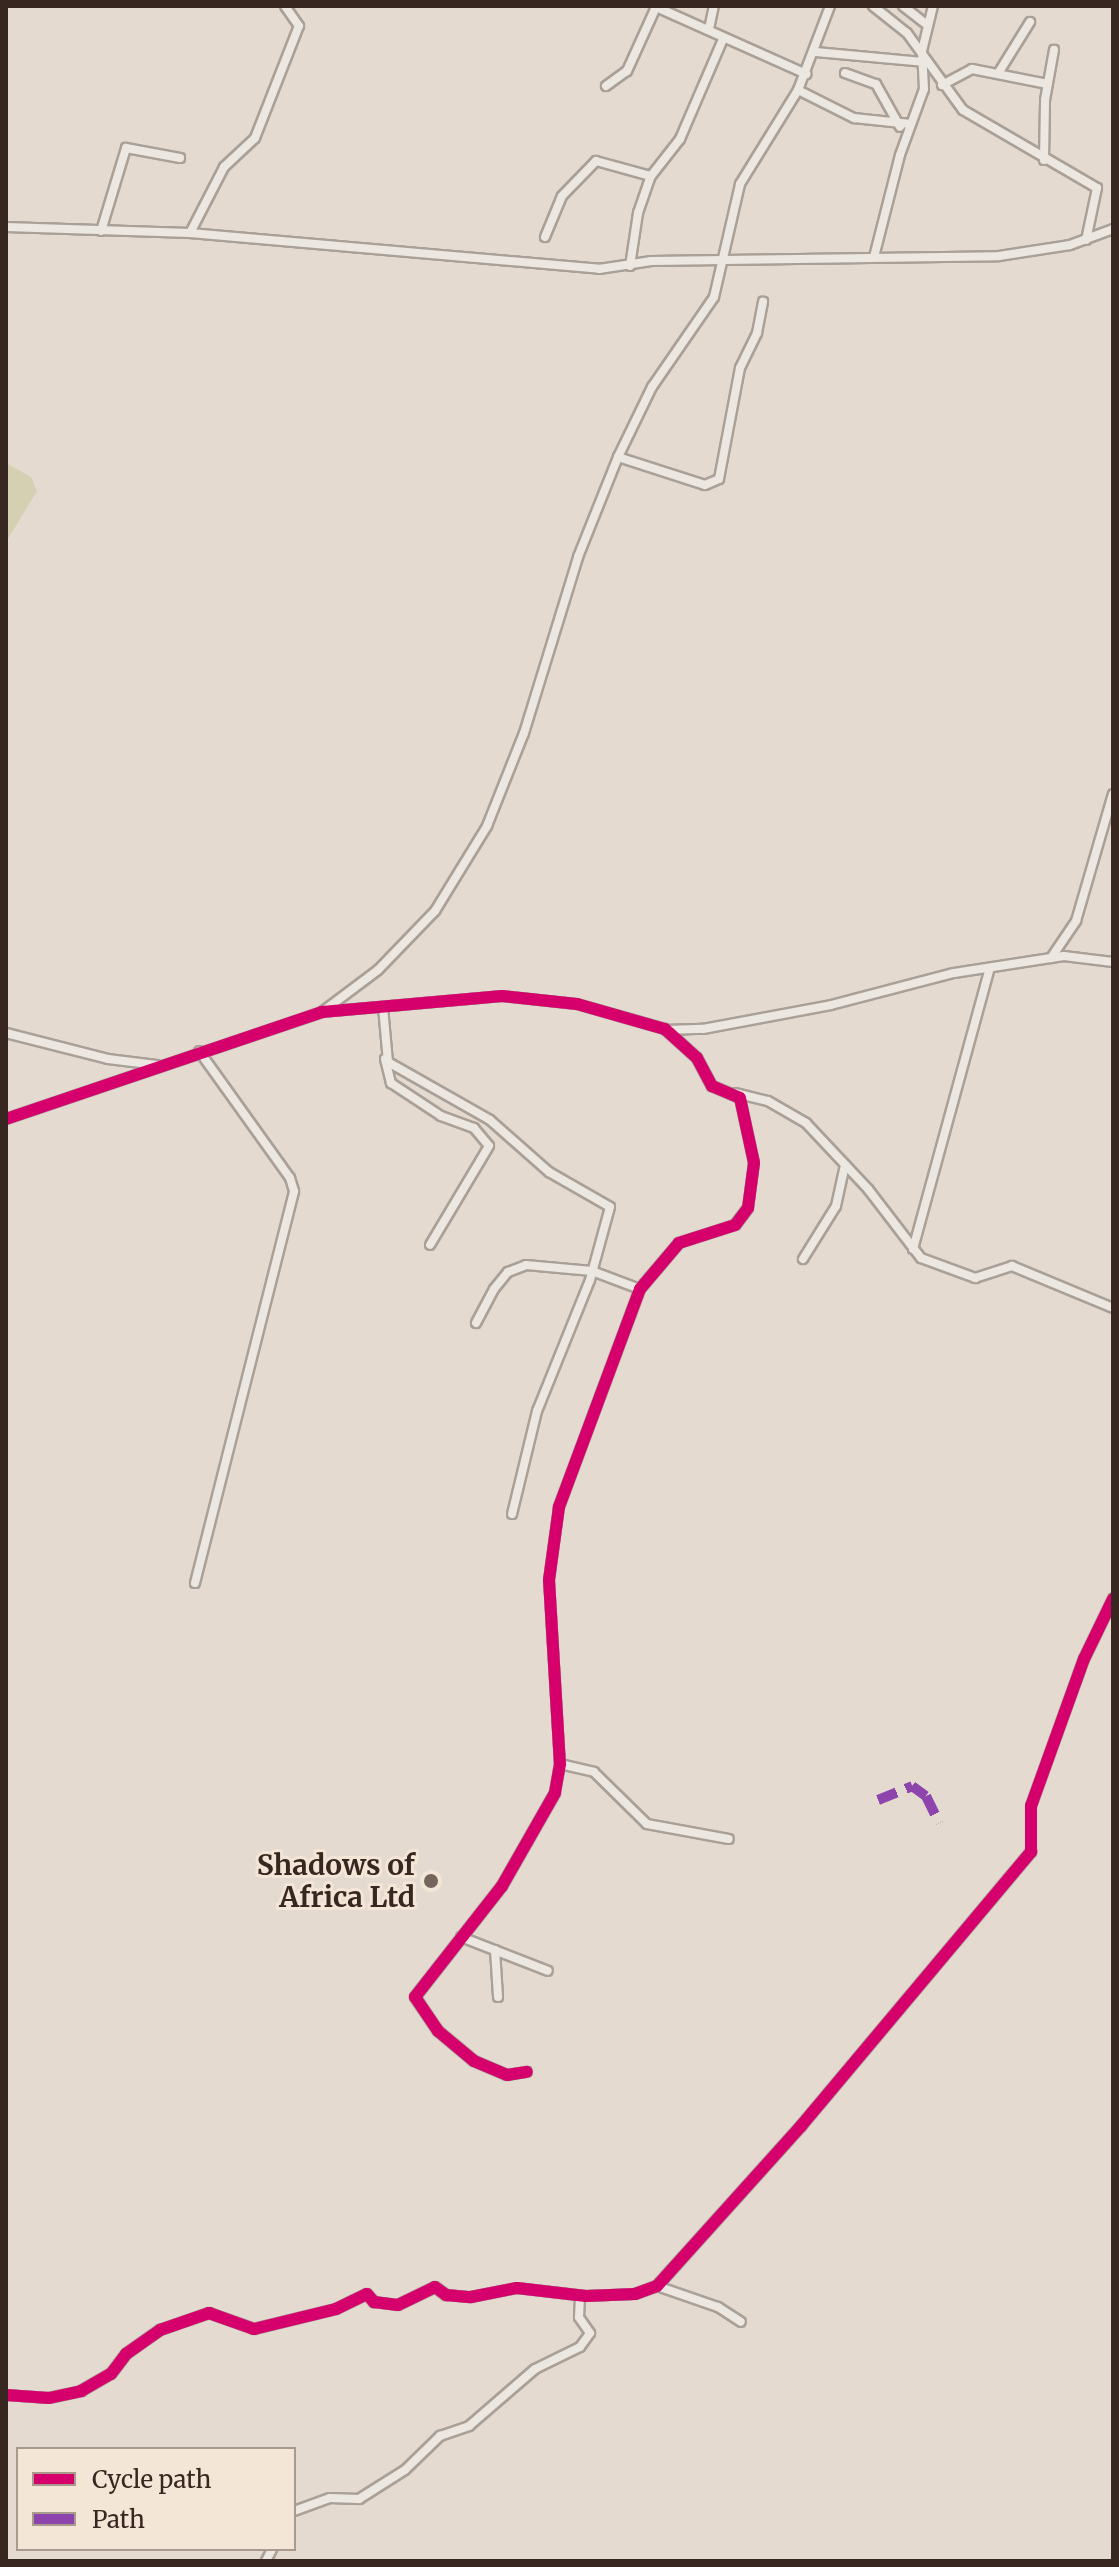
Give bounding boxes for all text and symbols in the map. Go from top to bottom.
place label: Shadows of Africa Ltd [257,1848,415,1914]
marker: Shadows of Africa Ltd [422,1872,440,1890]
legend [16,2447,296,2551]
text: Cycle path [92,2464,211,2495]
text: Path [92,2504,145,2535]

